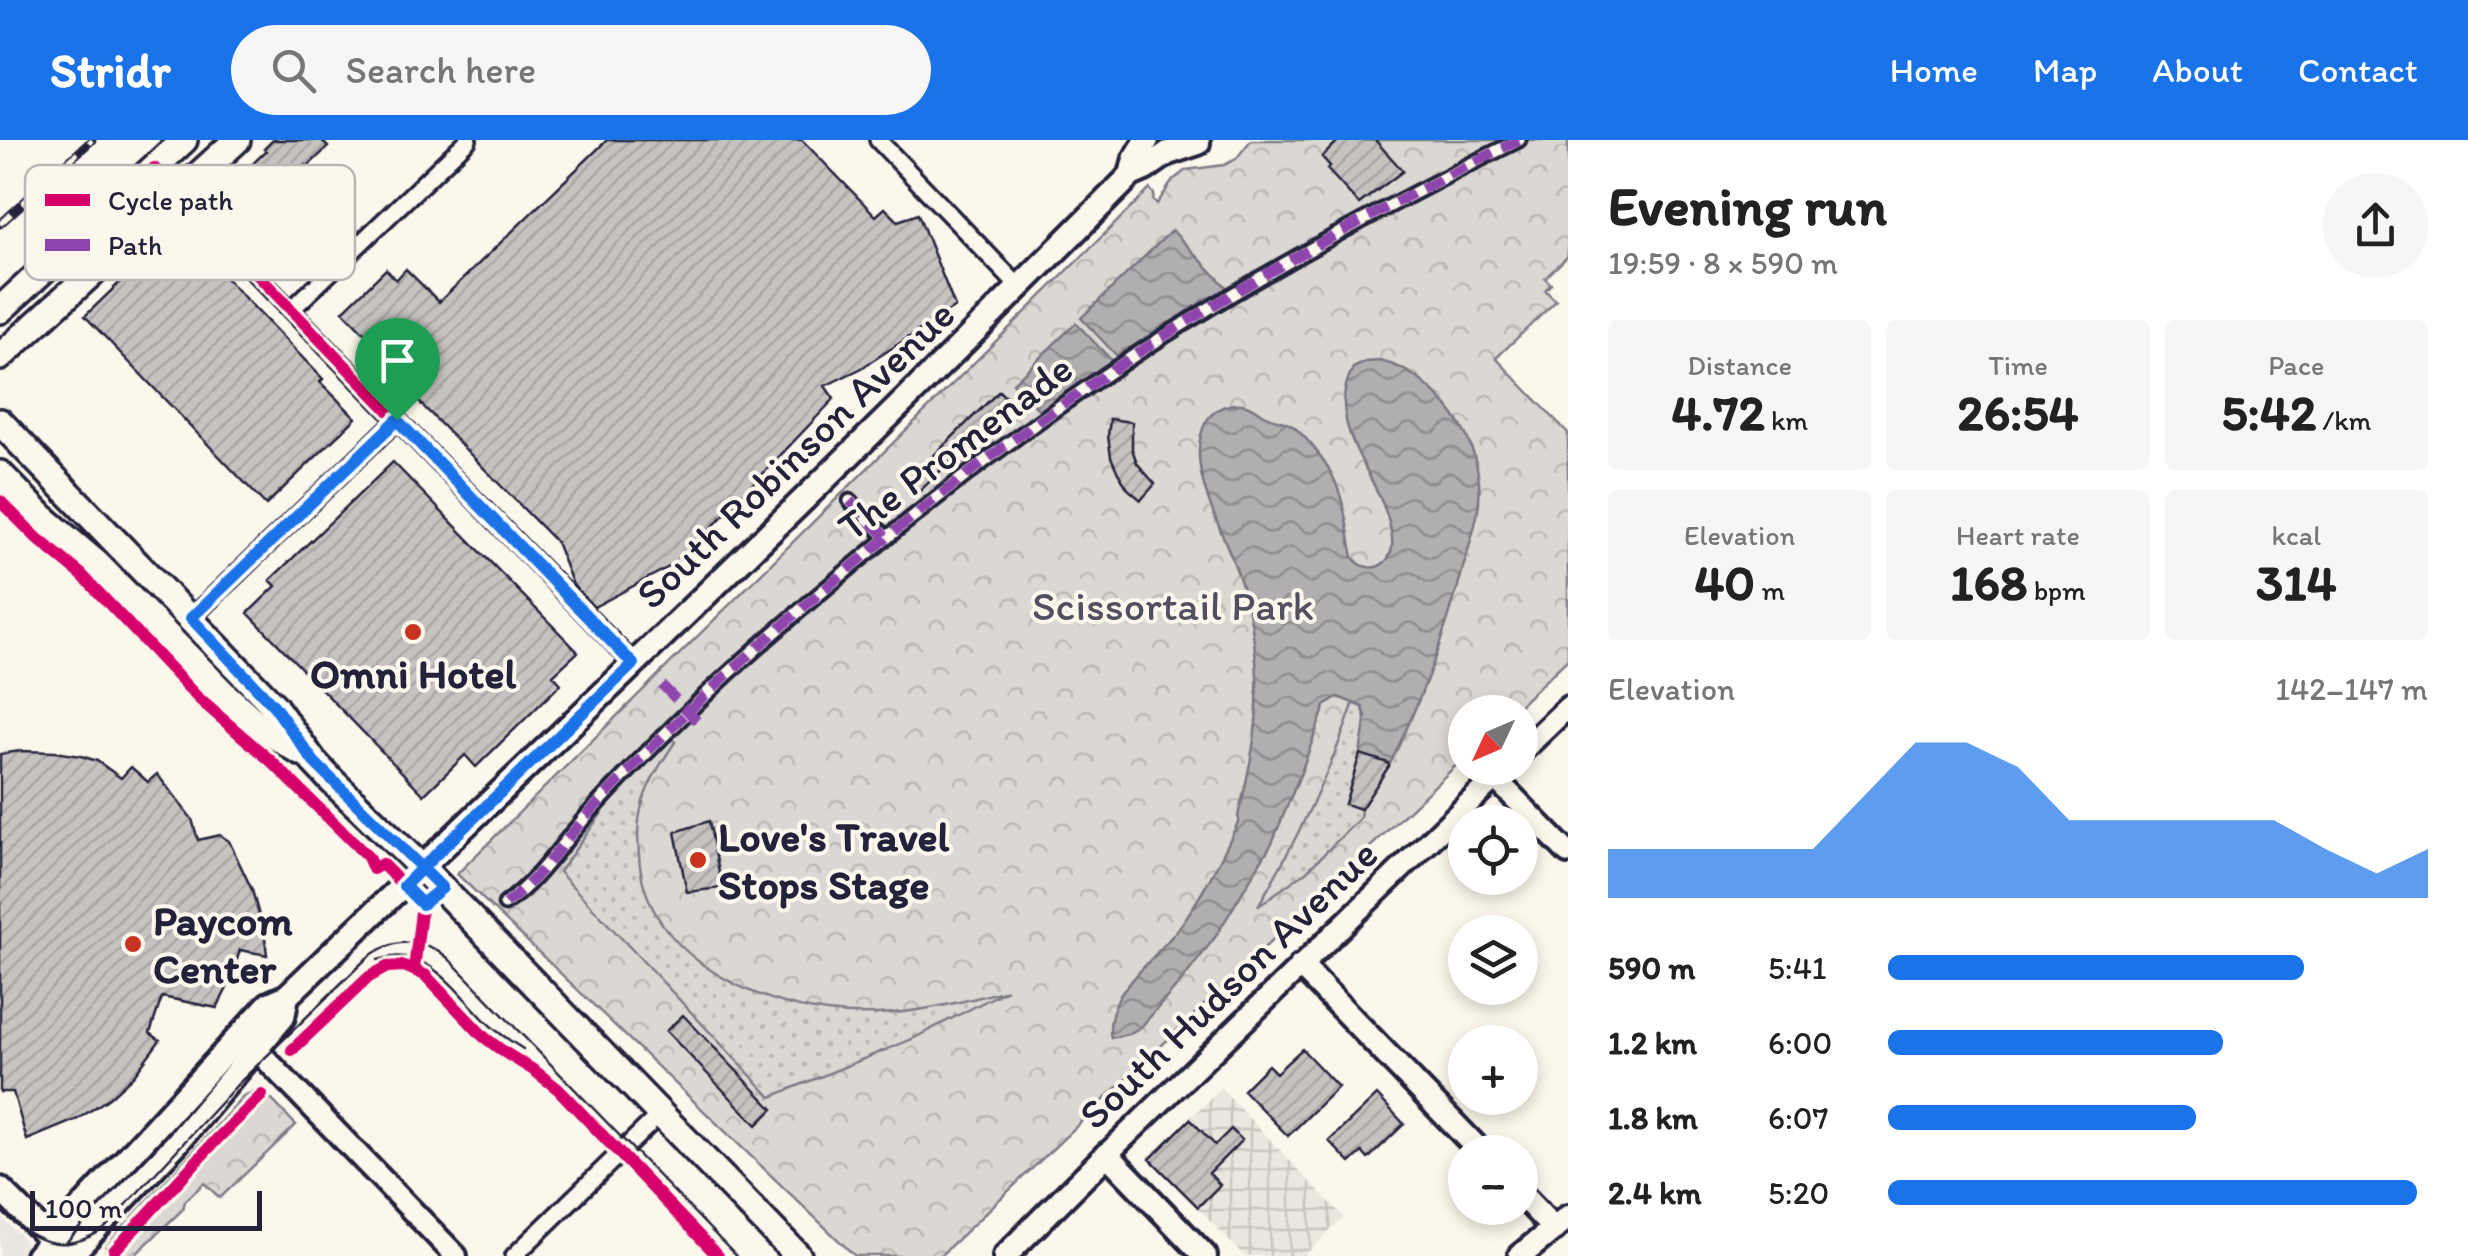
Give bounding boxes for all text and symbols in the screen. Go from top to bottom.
search box [231,25,931,115]
text: Stridr [50,41,171,99]
icon: search [266,43,321,98]
text: Search here [346,47,536,93]
text: Home [1890,49,1978,91]
text: Map [2033,49,2097,91]
text: About [2152,49,2243,91]
text: Contact [2298,49,2418,91]
legend [25,165,355,280]
text: Evening run [1608,173,1887,239]
button: share [2323,173,2428,278]
text: Cycle path [108,183,233,217]
text: Path [108,228,162,262]
text: 19:59 · 8 × 590 m [1608,244,1838,282]
street label: South Robinson Avenue [625,289,965,619]
pin [355,318,440,421]
icon: arrive [370,333,425,388]
street label: The Promenade [828,342,1082,552]
text: Distance [1687,348,1792,382]
text: Time [1988,348,2048,382]
text: Pace [2268,348,2324,382]
text: 4.72 [1671,382,1765,443]
text: 26:54 [1957,382,2079,443]
text: 5:42 [2221,382,2316,443]
text: km [1765,403,1808,437]
text: /km [2316,403,2371,437]
text: Elevation [1684,518,1795,552]
text: Heart rate [1956,518,2080,552]
text: kcal [2271,518,2321,552]
text: 40 [1694,552,1755,613]
text: 168 [1950,552,2027,613]
text: 314 [2256,552,2337,613]
text: m [1755,573,1785,607]
text: bpm [2027,573,2086,607]
park label: Scissortail Park [1032,580,1314,631]
marker: Omni Hotel [402,621,424,643]
place label: Omni Hotel [310,648,516,699]
text: Elevation [1608,670,1735,708]
text: 142–147 m [2275,670,2428,708]
north arrow [1448,695,1538,785]
map controls [1448,695,1538,1225]
button: locate [1448,805,1538,895]
place label: Love's Travel Stops Stage [718,811,950,910]
street label: South Hudson Avenue [1068,828,1388,1140]
marker: Love's Travel Stops Stage [687,849,709,871]
place label: Paycom Center [153,895,293,994]
button: layers [1448,915,1538,1005]
marker: Paycom Center [122,933,144,955]
text: 590 m [1608,949,1695,987]
text: 5:41 [1768,949,1827,987]
text: 1.2 km [1608,1024,1697,1062]
text: 6:00 [1768,1024,1832,1062]
button: + [1448,1025,1538,1115]
text: 1.8 km [1608,1099,1698,1137]
text: 6:07 [1768,1099,1828,1137]
button: − [1448,1135,1538,1225]
text: 2.4 km [1608,1174,1701,1212]
text: 5:20 [1768,1174,1829,1212]
scale bar [30,1186,262,1230]
text: 100 m [45,1191,122,1225]

